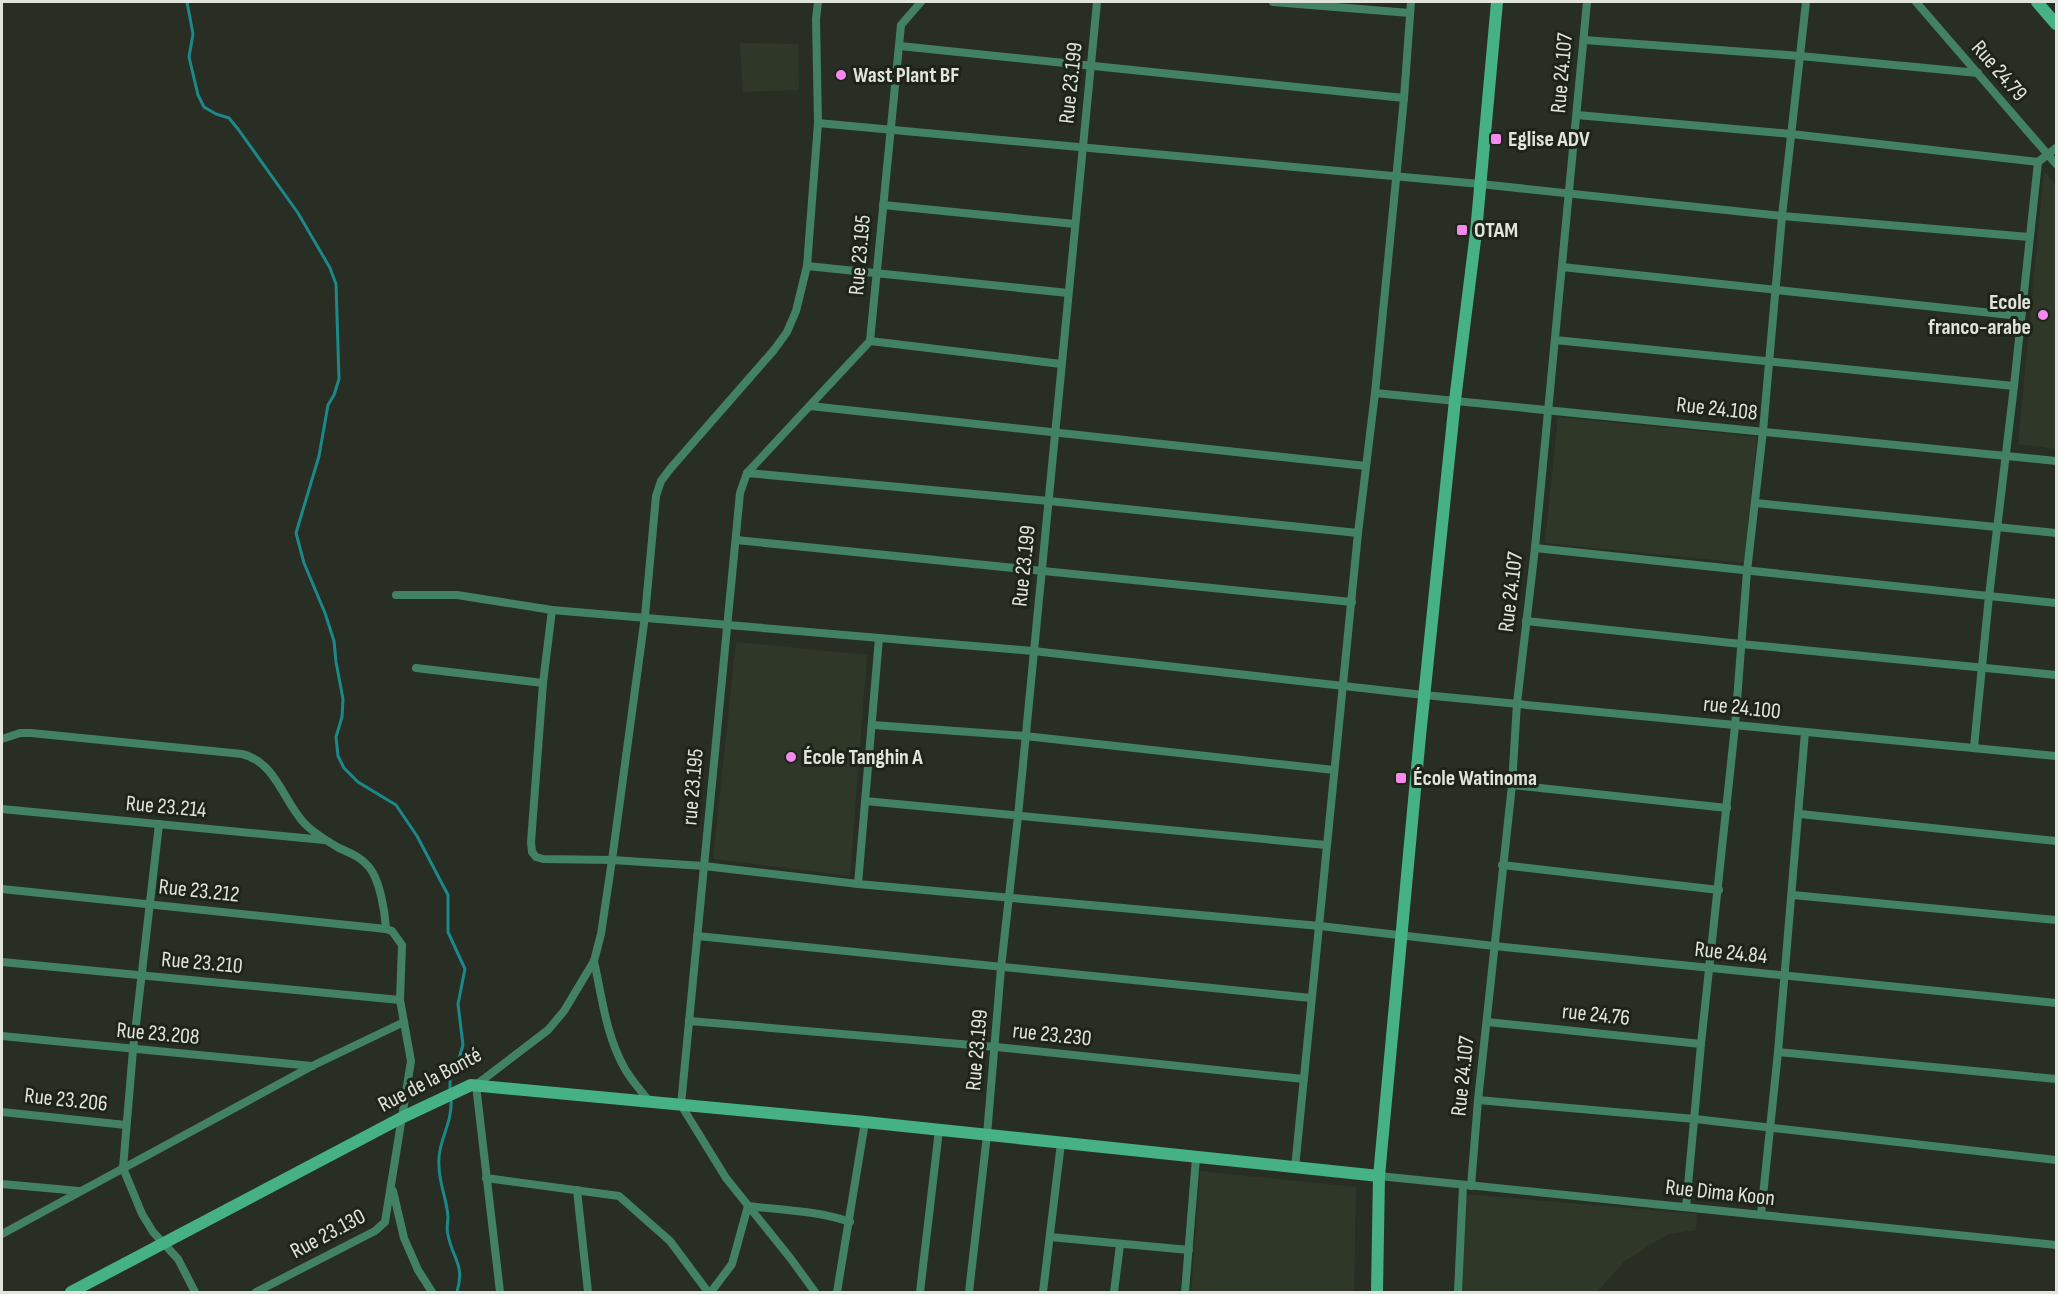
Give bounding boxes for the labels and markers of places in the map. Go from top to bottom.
place label: Wast Plant BF [853,62,960,89]
marker: Wast Plant BF [834,68,848,82]
place label: Eglise ADV [1508,126,1590,153]
marker: Eglise ADV [1489,132,1503,146]
place label: OTAM [1474,217,1518,244]
marker: OTAM [1455,223,1469,237]
place label: Ecole franco-arabe [1928,289,2031,341]
marker: Ecole franco-arabe [2036,308,2050,322]
place label: École Tanghin A [803,744,923,771]
marker: École Tanghin A [784,750,798,764]
place label: École Watinoma [1413,765,1537,792]
marker: École Watinoma [1394,771,1408,785]

